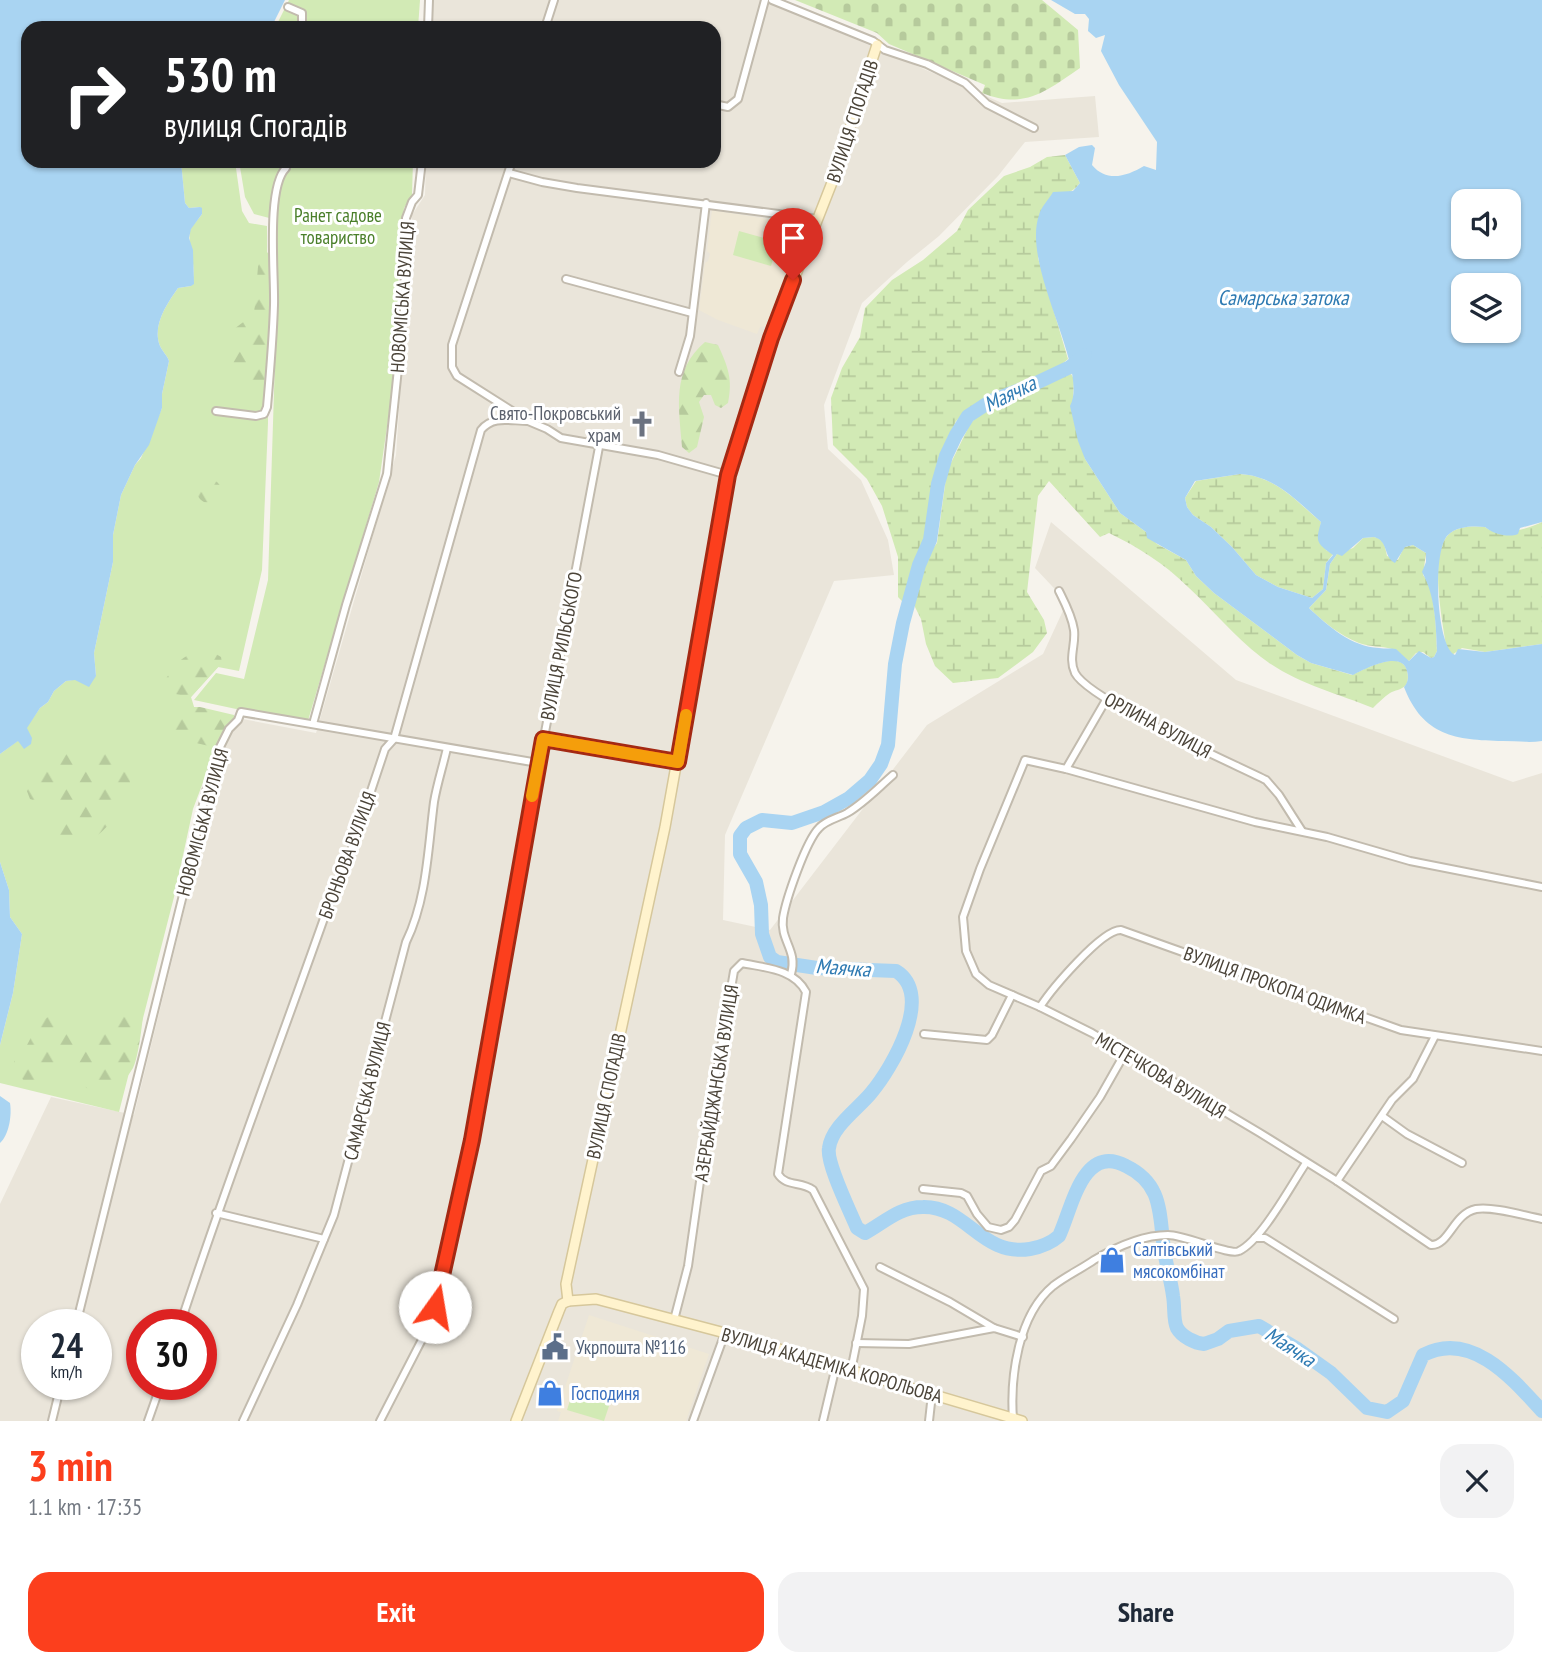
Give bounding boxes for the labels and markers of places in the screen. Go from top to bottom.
pin [763,208,823,280]
place label: Свято-Покровський храм [490,401,621,447]
church icon: Свято-Покровський храм [627,409,657,439]
place label: Салтівський мясокомбінат [1133,1237,1225,1283]
shop icon: Салтівський мясокомбінат [1097,1245,1127,1275]
public building icon: Укрпошта №116 [540,1332,570,1362]
place label: Укрпошта №116 [576,1335,686,1359]
shop icon: Господиня [535,1378,565,1408]
place label: Господиня [571,1381,640,1405]

